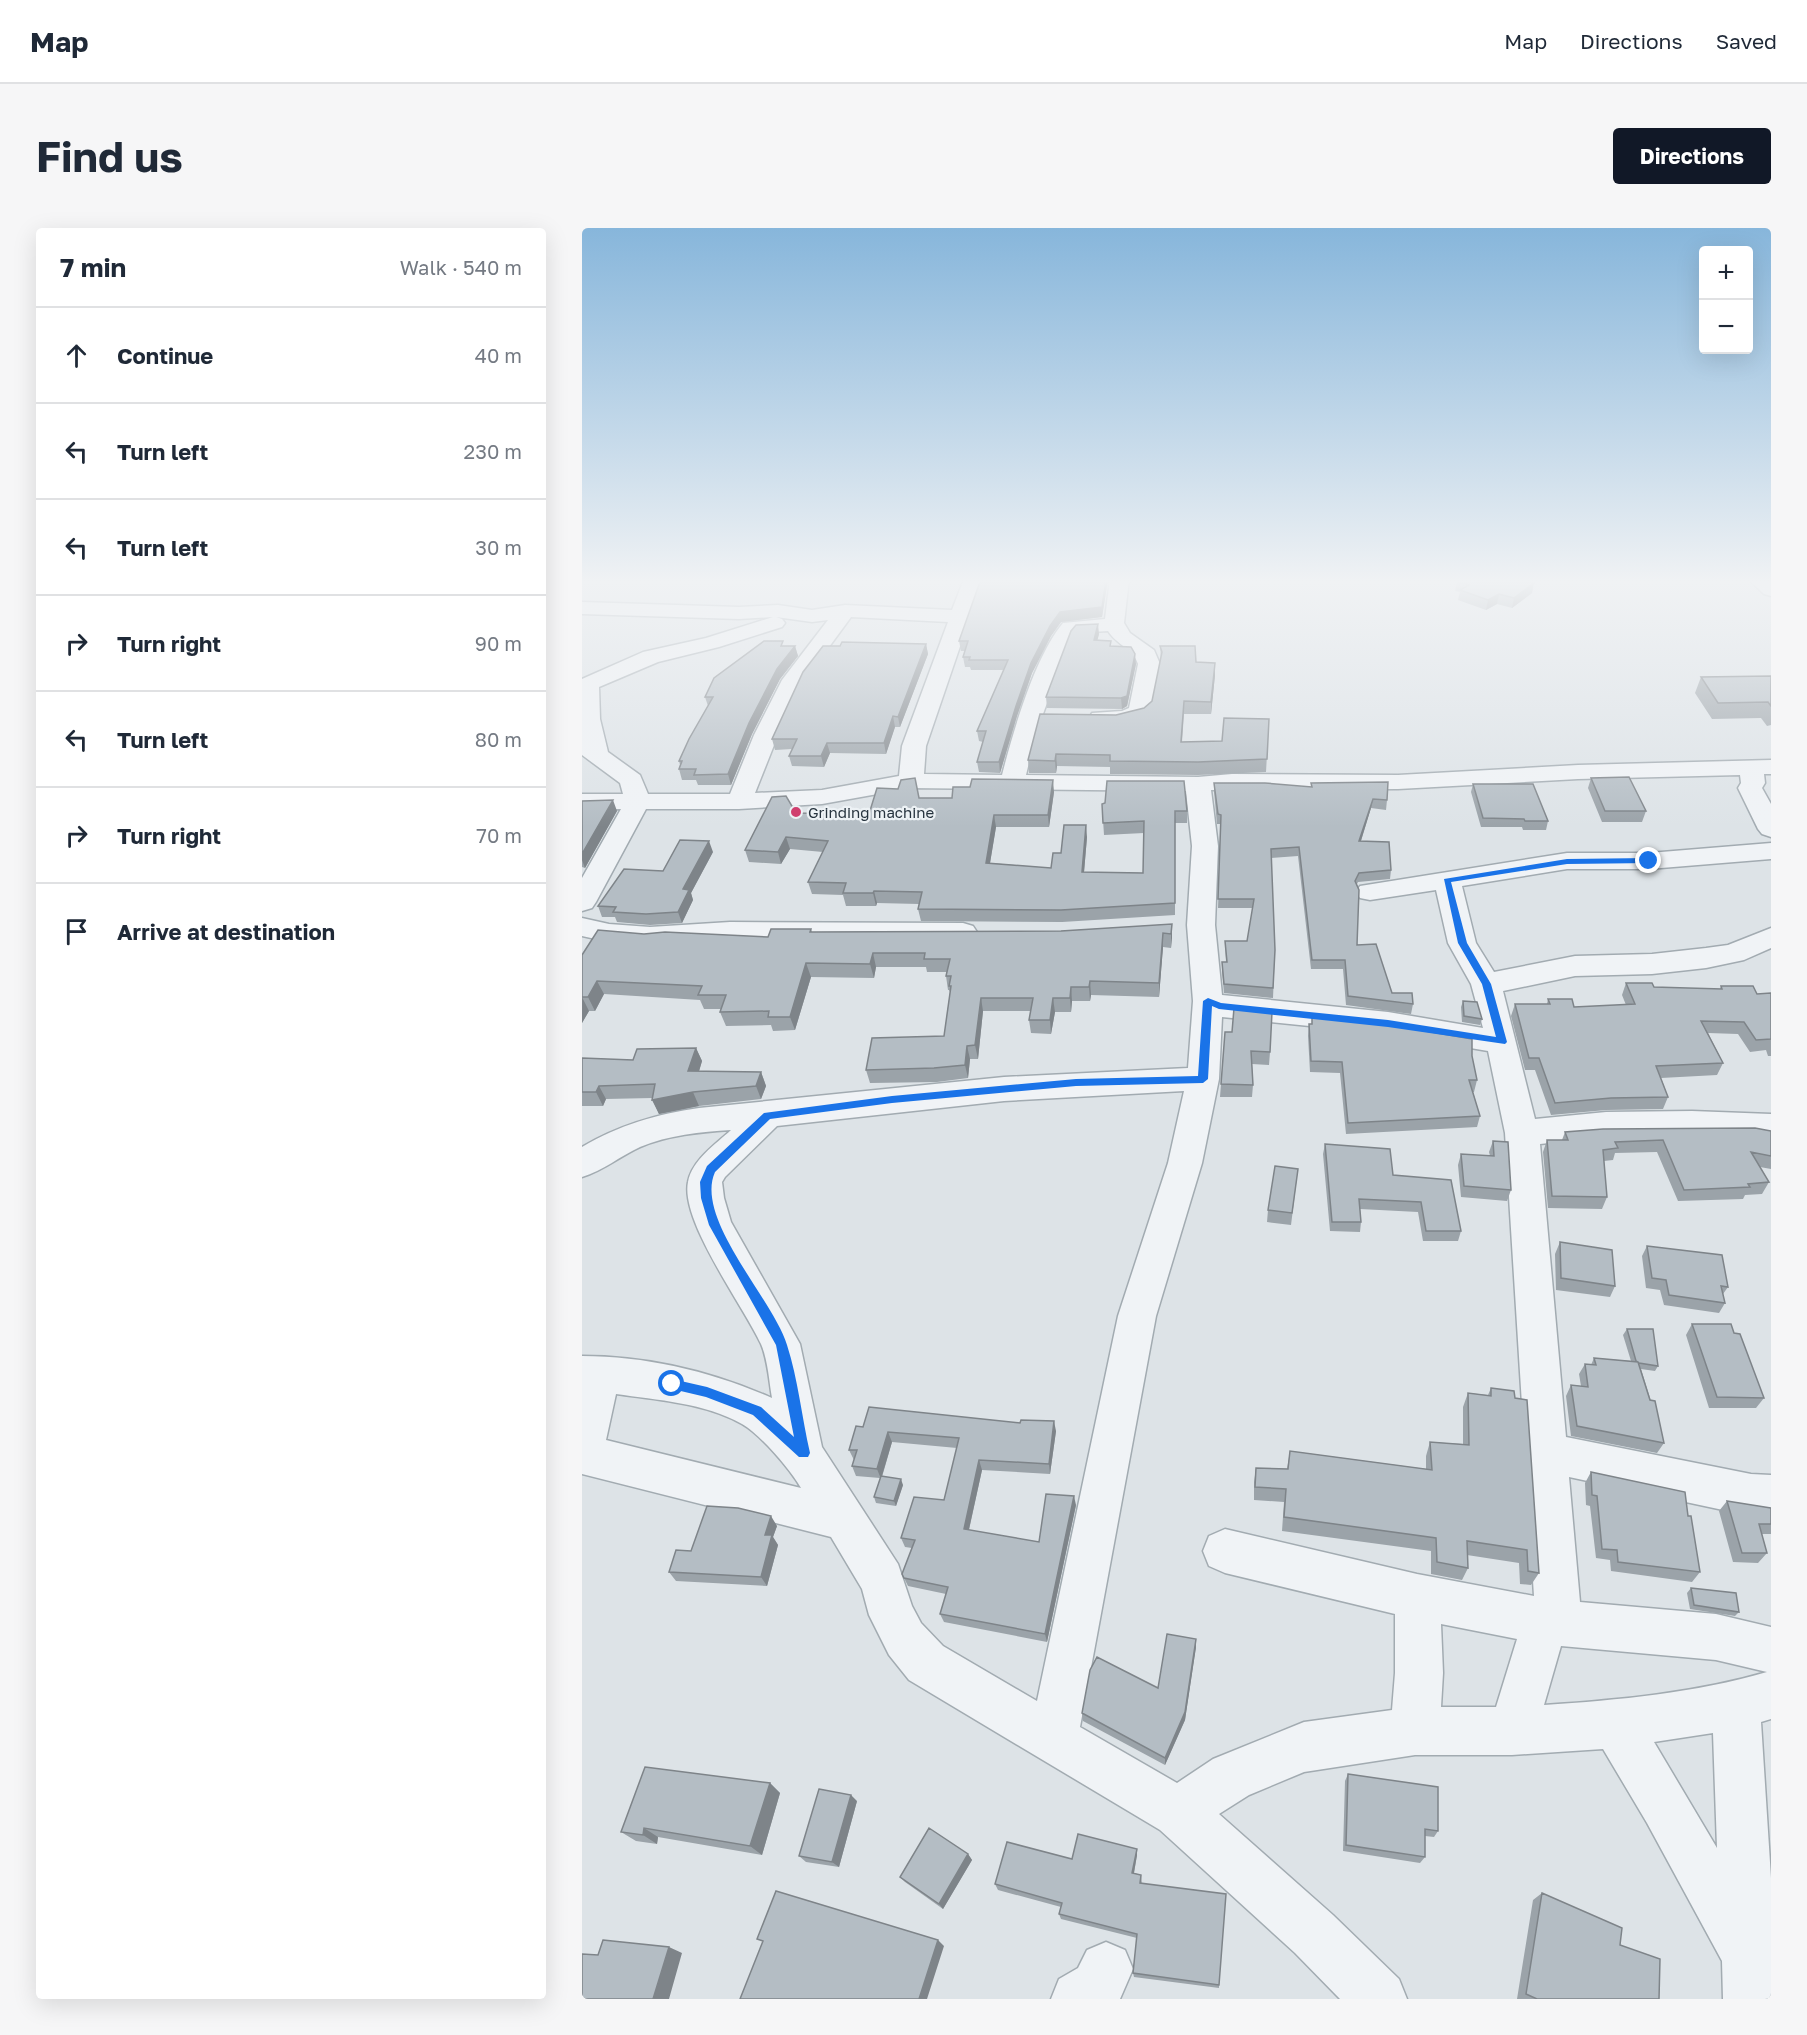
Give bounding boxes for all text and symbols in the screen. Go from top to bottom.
text: Map [30,25,88,58]
text: Map [1504,28,1547,54]
text: Directions [1580,28,1683,54]
text: Saved [1716,28,1777,54]
button: Directions [1613,128,1771,184]
text: Find us [36,131,183,181]
map controls [1699,246,1753,354]
button: + [1699,246,1753,300]
text: 7 min [60,252,126,283]
text: Walk · 540 m [400,255,522,279]
button: − [1699,300,1753,354]
icon: ahead [60,339,93,372]
text: Continue [117,342,213,369]
text: 40 m [475,343,522,367]
icon: left [60,435,93,468]
text: Turn left [117,438,208,465]
text: 230 m [464,439,522,463]
icon: left [60,531,93,564]
text: Turn left [117,534,208,561]
text: 30 m [475,535,522,559]
icon: right [60,627,93,660]
text: Turn right [117,630,221,657]
text: 90 m [475,631,522,655]
icon: left [60,723,93,756]
text: Turn left [117,726,208,753]
text: 80 m [475,727,522,751]
place label: Grinding machine [808,803,935,821]
marker: Grinding machine [789,805,803,819]
icon: right [60,819,93,852]
text: Turn right [117,822,221,849]
text: 70 m [476,823,522,847]
route end [1635,847,1661,873]
icon: arrive [60,915,93,948]
text: Arrive at destination [117,918,335,945]
route start [658,1370,684,1396]

